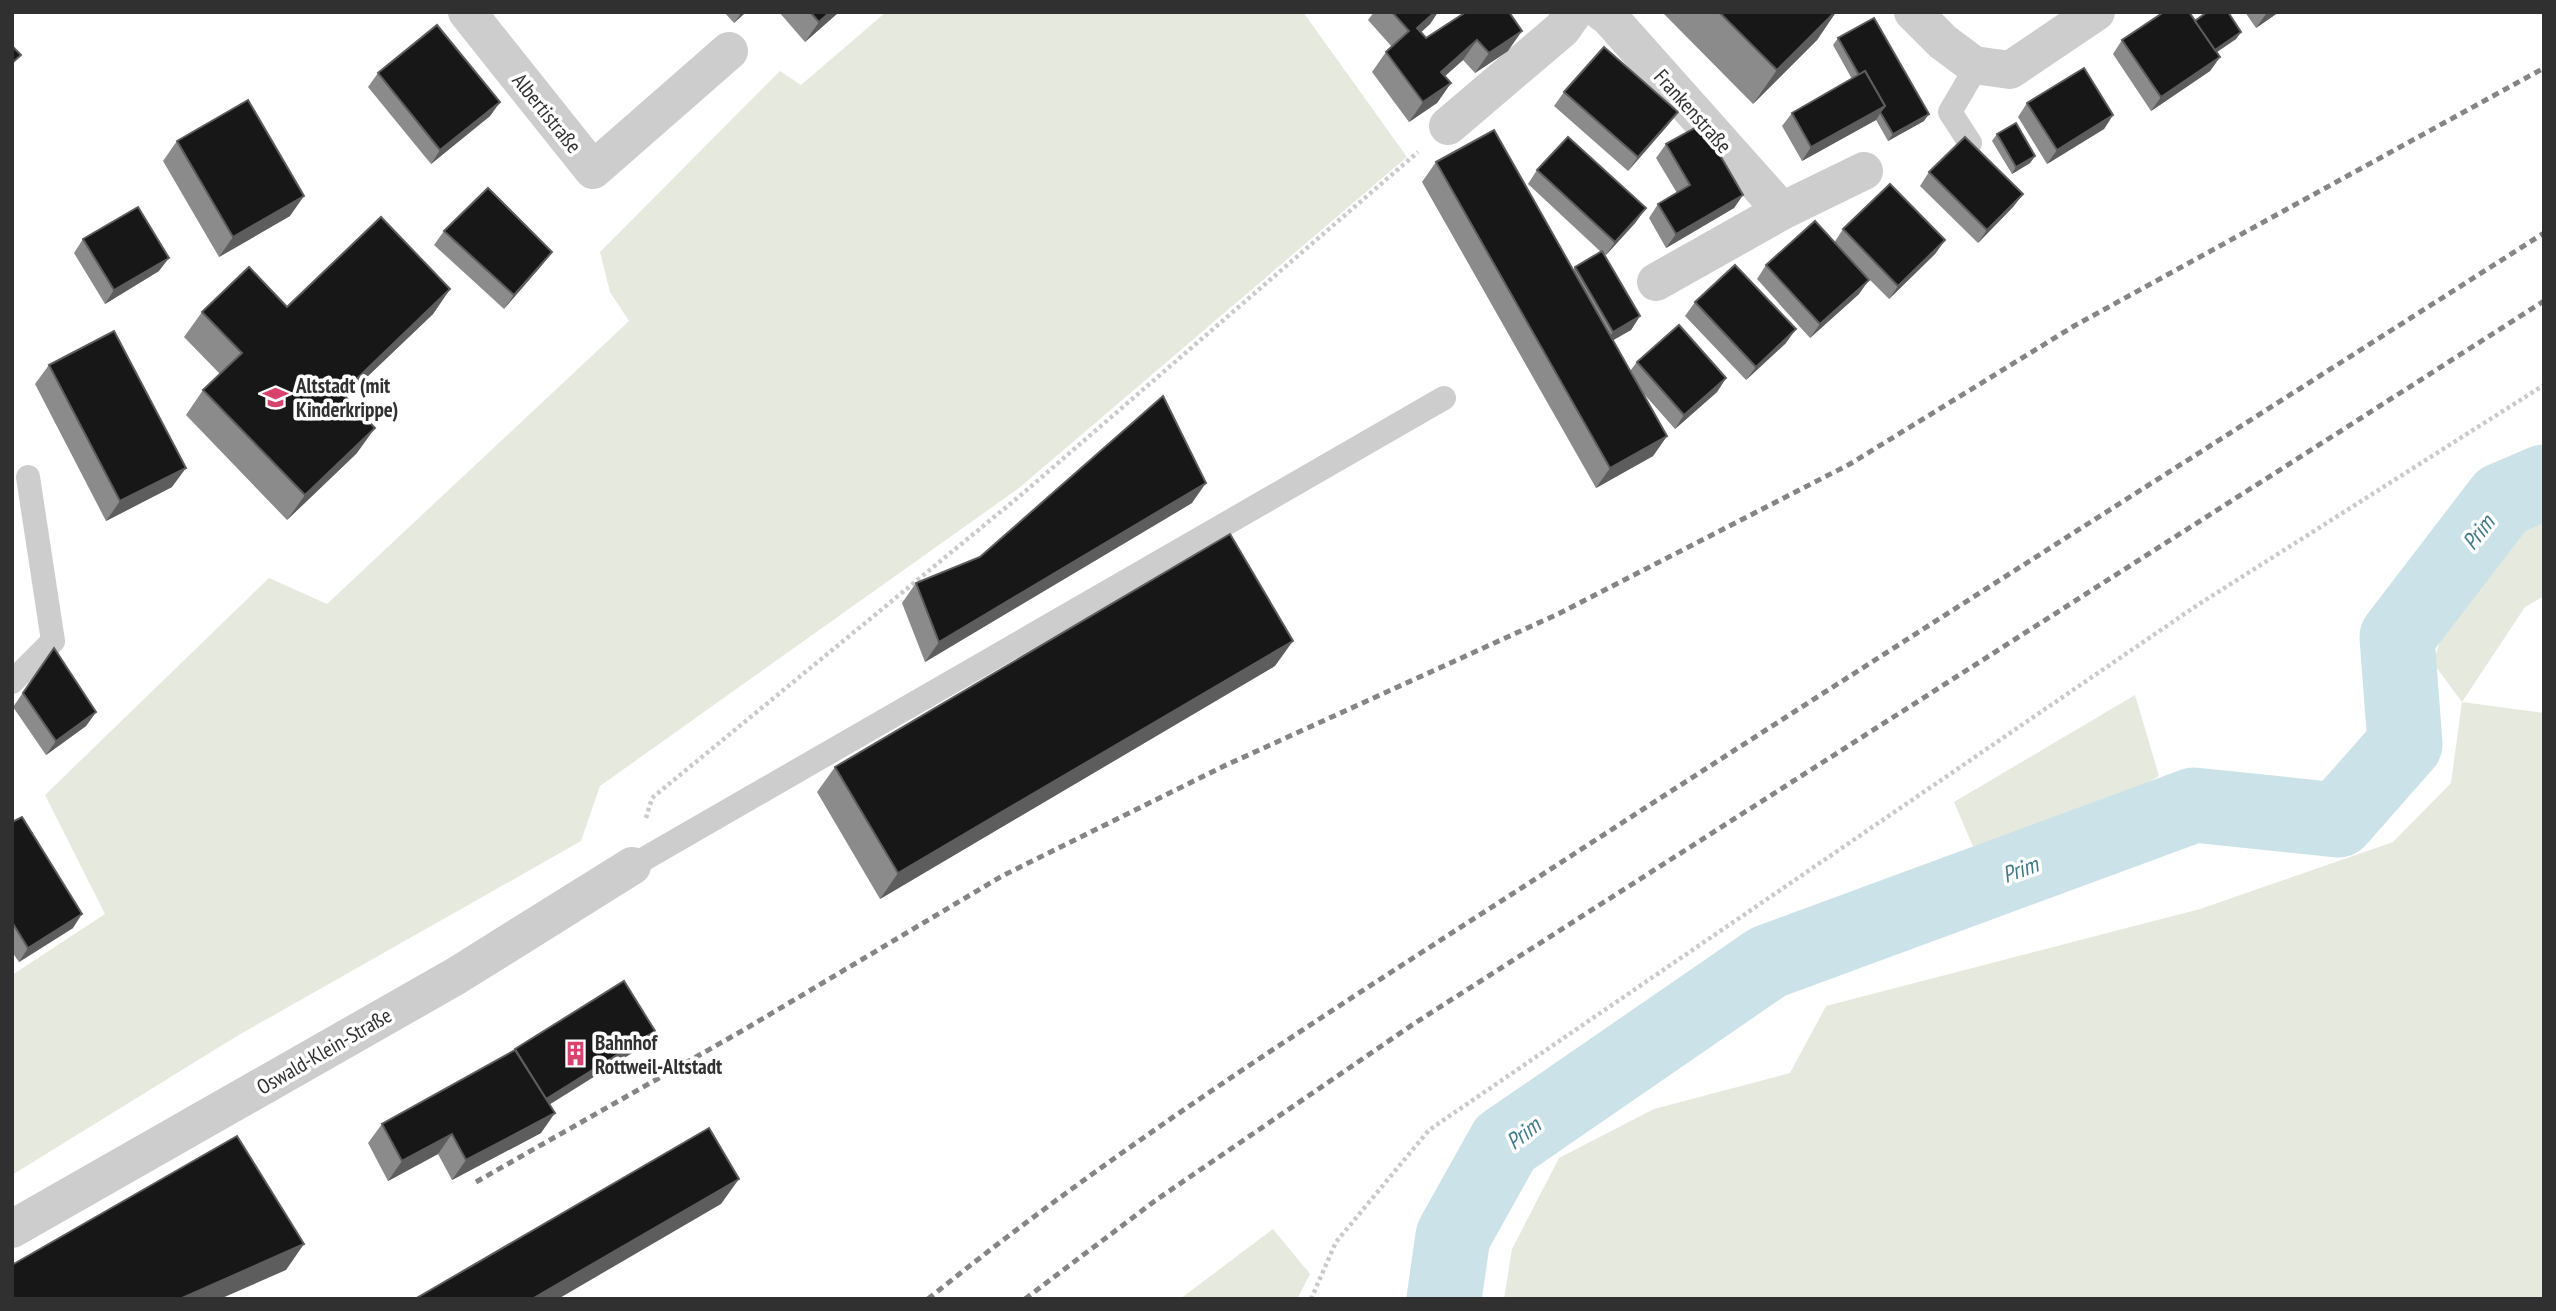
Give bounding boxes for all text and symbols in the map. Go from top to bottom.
street label: Frankenstraße [1648,63,1738,159]
street label: Albertistraße [507,68,587,158]
place label: Altstadt (mit Kinderkrippe) [295,372,398,423]
school or university icon: Altstadt (mit Kinderkrippe) [262,383,290,411]
water label: Prim [2455,507,2502,555]
water label: Prim [1998,849,2044,889]
street label: Oswald-Klein-Straße [252,1002,396,1100]
place label: Bahnhof Rottweil-Altstadt [595,1029,722,1080]
building icon: Bahnhof Rottweil-Altstadt [561,1040,589,1068]
water label: Prim [1500,1109,1548,1156]

